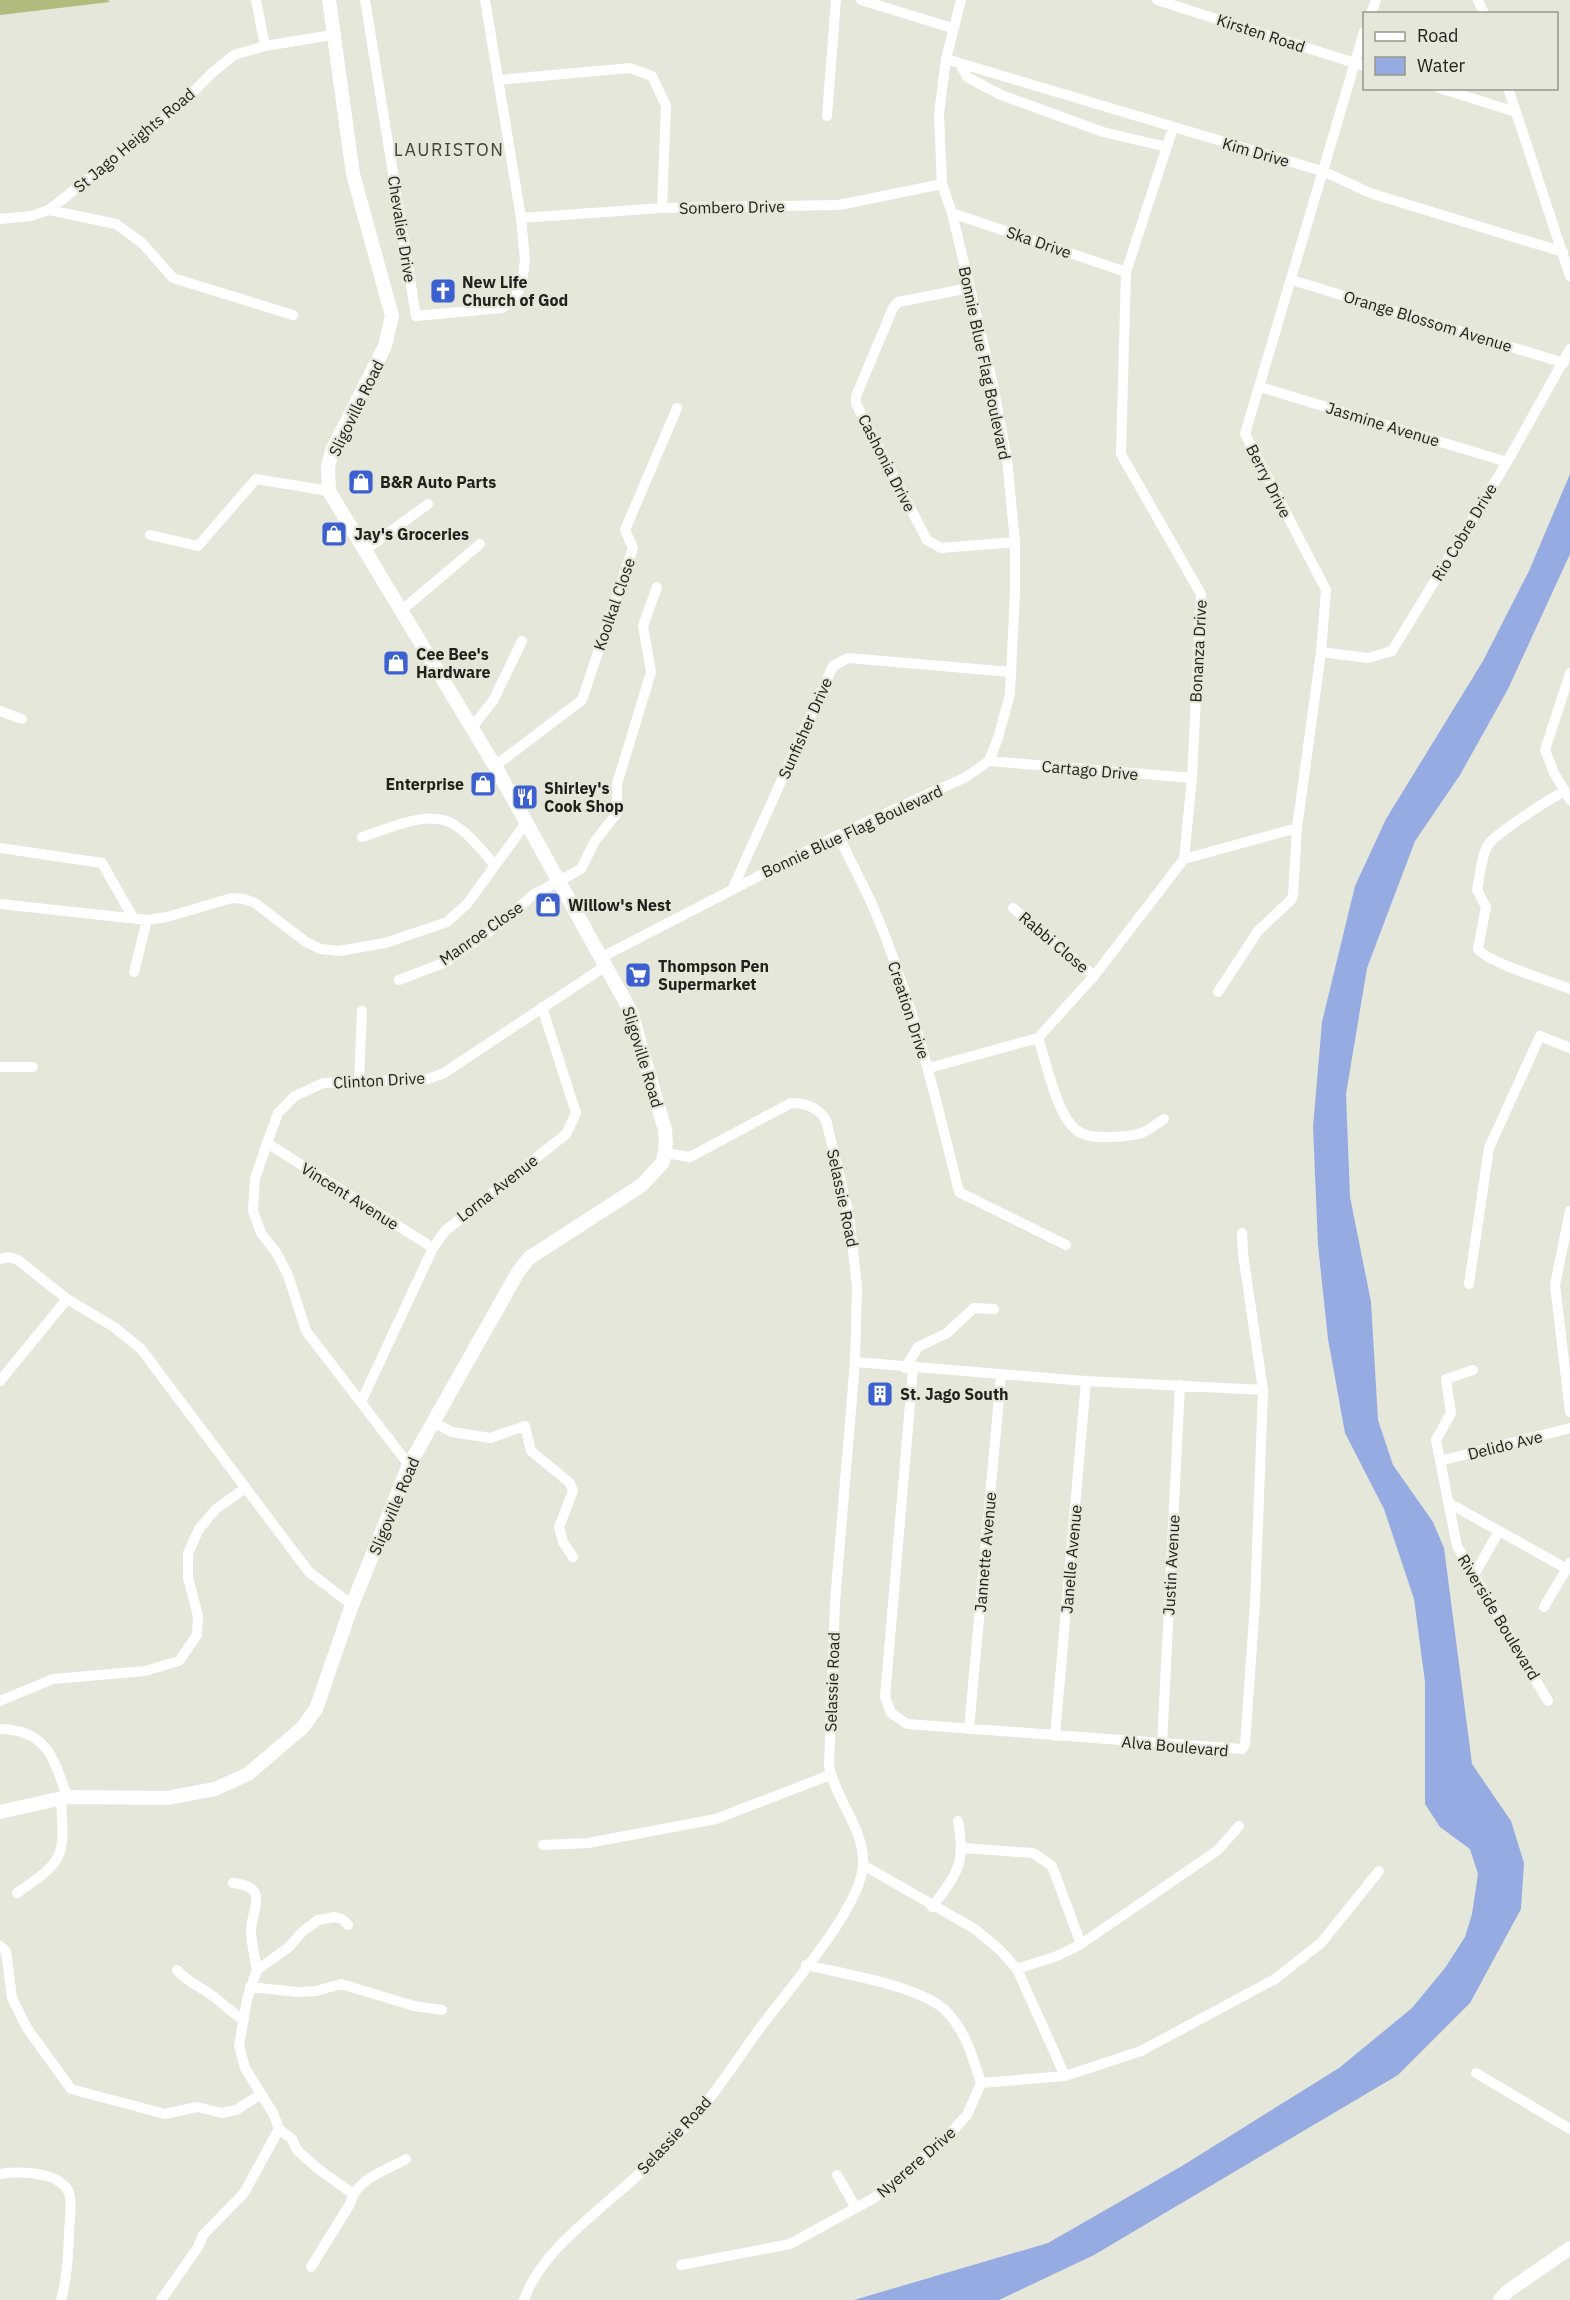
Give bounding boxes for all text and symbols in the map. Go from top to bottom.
street label: Kirsten Road [1214,9,1308,57]
legend [1363,12,1558,90]
text: Road [1417,24,1458,47]
text: Water [1417,54,1466,77]
street label: St Jago Heights Road [69,83,199,197]
street label: Kim Drive [1220,133,1292,171]
district label: LAURISTON [394,138,504,161]
street label: Chevalier Drive [384,174,420,284]
street label: Sombero Drive [679,196,785,218]
street label: Ska Drive [1004,222,1074,262]
street label: Bonnie Blue Flag Boulevard [955,264,1015,462]
place label: New Life Church of God [462,272,568,310]
church icon: New Life Church of God [428,276,458,306]
street label: Orange Blossom Avenue [1341,286,1515,356]
street label: Sligoville Road [324,357,388,459]
street label: Jasmine Avenue [1324,397,1442,451]
street label: Cashonia Drive [854,411,920,515]
street label: Berry Drive [1242,441,1296,521]
shop icon: B&R Auto Parts [346,467,376,497]
place label: B&R Auto Parts [380,472,496,492]
street label: Rio Cobre Drive [1427,479,1501,585]
shop icon: Jay's Groceries [319,519,349,549]
place label: Jay's Groceries [354,524,469,544]
street label: Koolkal Close [589,555,639,653]
street label: Bonanza Drive [1185,599,1211,703]
place label: Cee Bee's Hardware [416,644,491,682]
shop icon: Cee Bee's Hardware [381,648,411,678]
street label: Sunfisher Drive [774,674,836,782]
street label: Cartago Drive [1041,756,1139,784]
shop icon: Enterprise [468,769,498,799]
place label: Enterprise [385,774,464,794]
place label: Shirley's Cook Shop [544,778,624,816]
street label: Bonnie Blue Flag Boulevard [758,780,946,882]
restaurant icon: Shirley's Cook Shop [510,782,540,812]
shop icon: Willow's Nest [533,890,563,920]
place label: Willow's Nest [568,895,671,915]
street label: Manroe Close [435,897,527,969]
street label: Rabbi Close [1015,907,1093,977]
place label: Thompson Pen Supermarket [658,956,769,994]
street label: Creation Drive [884,959,934,1062]
supermarket icon: Thompson Pen Supermarket [623,960,653,990]
street label: Sligoville Road [618,1004,668,1110]
street label: Clinton Drive [333,1068,426,1092]
street label: Selassie Road [823,1147,863,1249]
street label: Lorna Avenue [452,1150,542,1226]
street label: Vincent Avenue [297,1158,403,1234]
building icon: St. Jago South [865,1379,895,1409]
place label: St. Jago South [900,1384,1009,1404]
street label: Delido Ave [1466,1426,1545,1464]
street label: Sligoville Road [364,1454,424,1558]
street label: Jannette Avenue [970,1491,1000,1613]
street label: Janelle Avenue [1056,1504,1086,1614]
street label: Justin Avenue [1158,1514,1184,1616]
street label: Riverside Boulevard [1454,1551,1544,1683]
street label: Selassie Road [820,1632,844,1732]
street label: Alva Boulevard [1121,1731,1229,1761]
street label: Selassie Road [633,2092,715,2178]
street label: Nyerere Drive [872,2122,960,2202]

